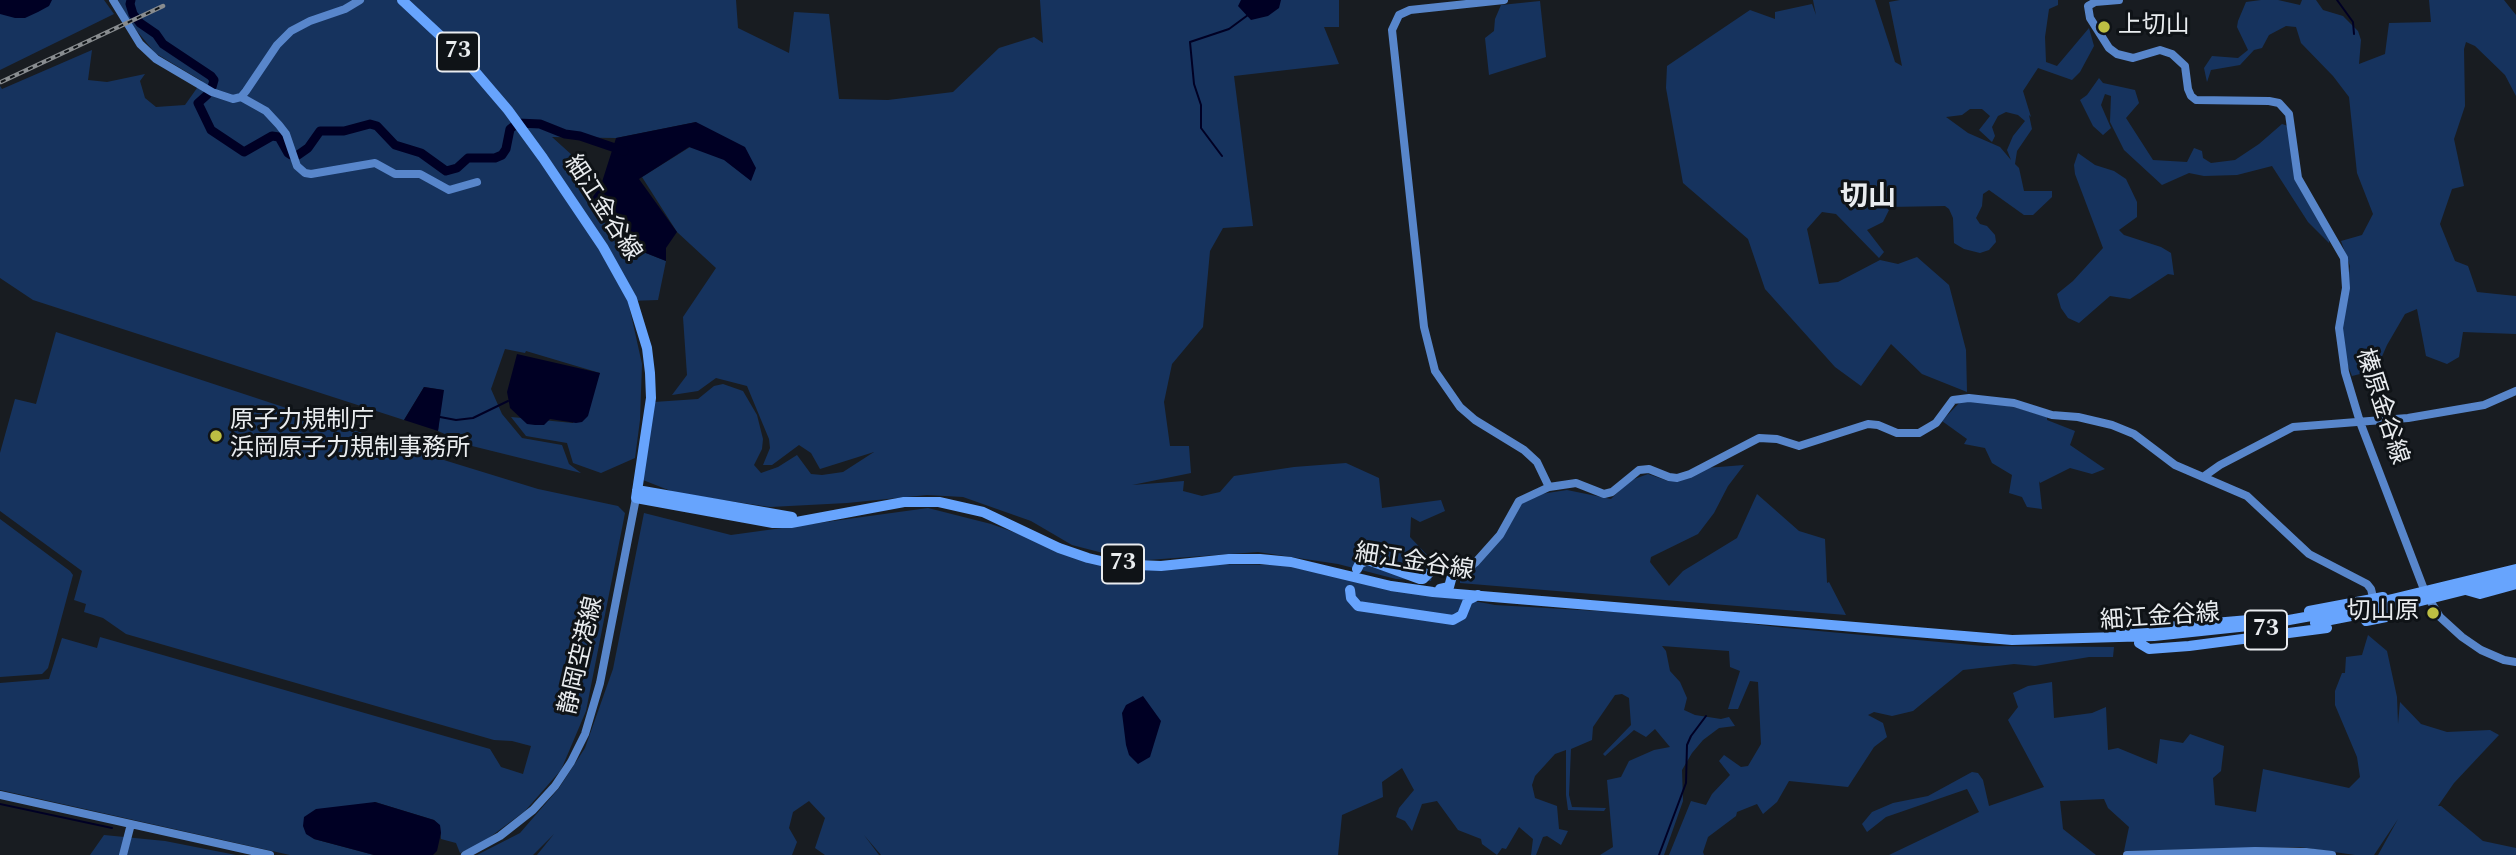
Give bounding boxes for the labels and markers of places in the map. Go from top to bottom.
place label: 上切山 [2118,13,2190,41]
marker: 上切山 [2096,19,2112,35]
place label: 原子力規制庁 浜岡原子力規制事務所 [230,408,470,464]
marker: 原子力規制庁 浜岡原子力規制事務所 [208,428,224,444]
place label: 切山原 [2347,599,2419,627]
marker: 切山原 [2425,605,2441,621]

